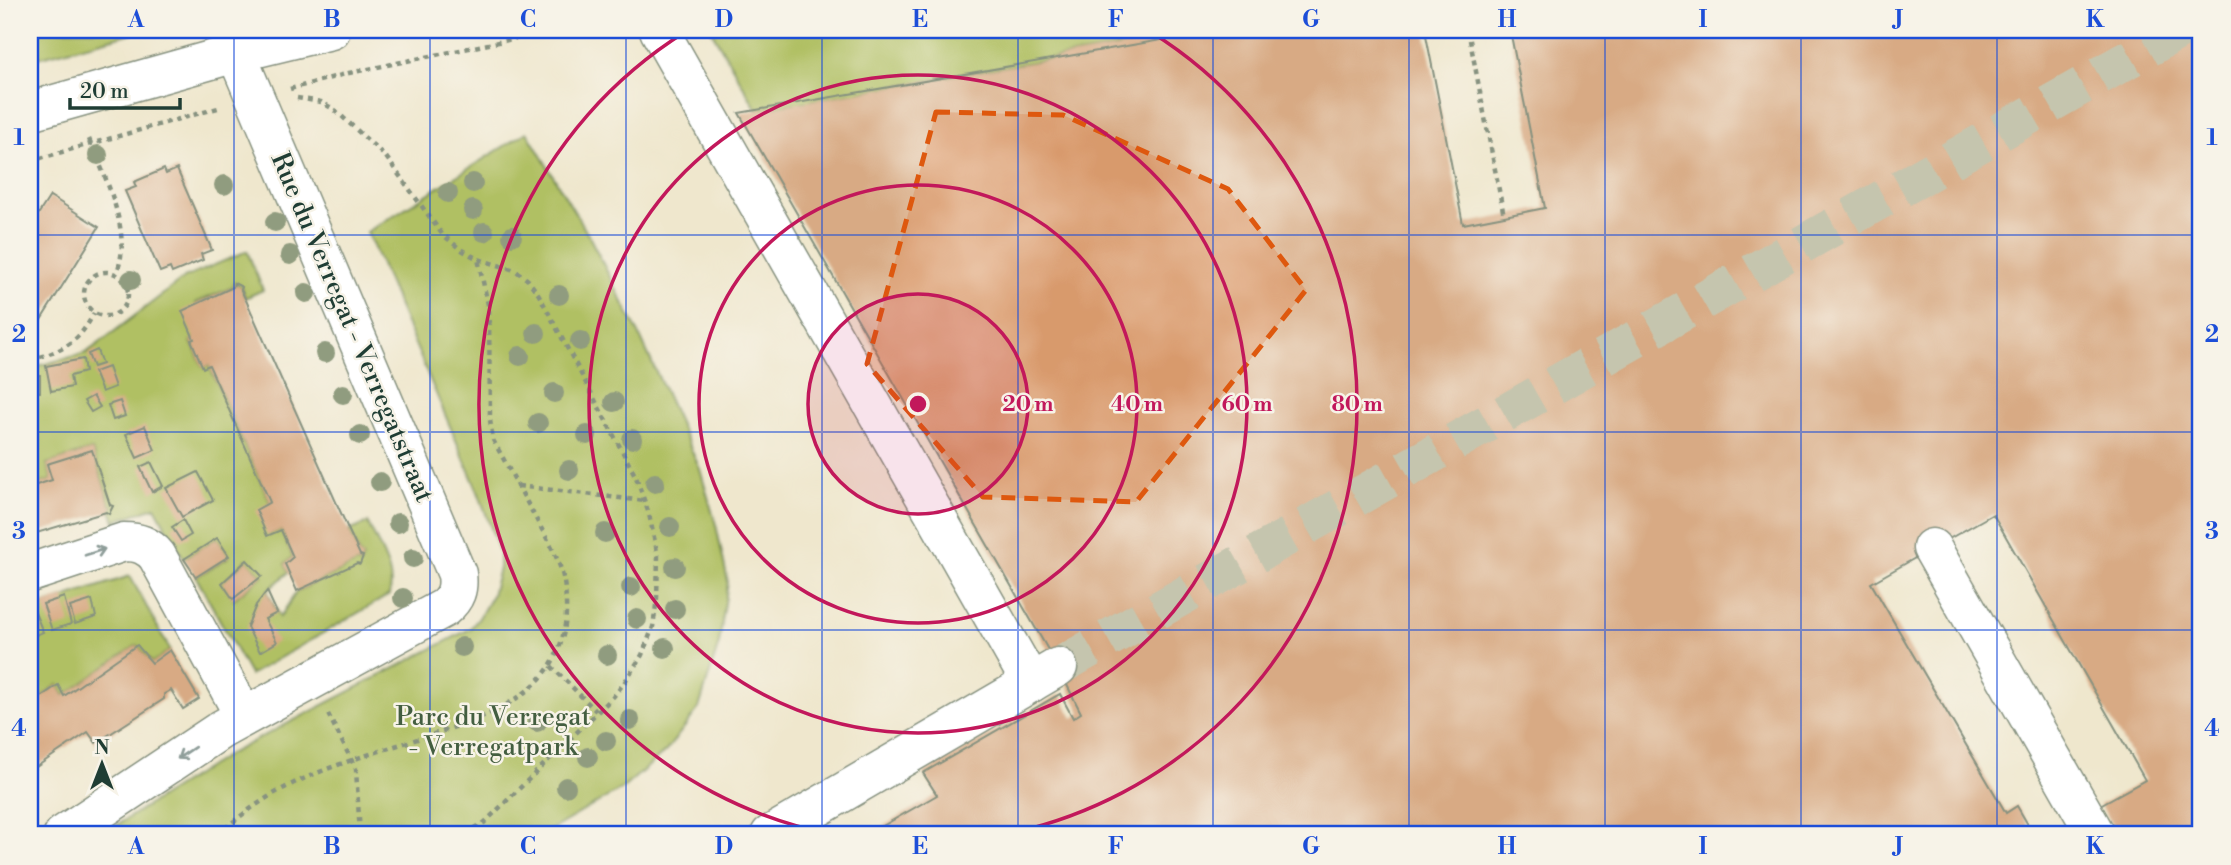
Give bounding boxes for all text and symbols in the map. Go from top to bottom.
text: A [127,6,145,34]
text: B [323,6,341,34]
text: C [520,6,536,34]
text: D [715,6,733,34]
text: E [912,6,928,34]
text: F [1108,6,1124,34]
text: G [1302,6,1320,34]
text: H [1498,6,1517,34]
text: I [1699,6,1708,34]
text: J [1892,6,1904,34]
text: K [2086,6,2105,34]
scale bar [70,66,180,110]
text: 20 m [80,79,129,105]
text: 1 [13,124,25,152]
text: 1 [2206,124,2218,152]
street label: Rue du Verregat - Verregatstraat [264,148,440,507]
text: 2 [12,321,26,349]
text: 2 [2205,321,2219,349]
centre of rings [906,392,930,416]
text: 20 m [1003,392,1053,418]
text: 40 m [1111,392,1163,418]
text: 60 m [1222,392,1272,418]
text: 80 m [1331,392,1383,418]
text: 3 [12,518,26,546]
text: 3 [2205,518,2219,546]
one-way arrow [83,544,105,557]
park label: Parc du Verregat - Verregatpark [395,701,591,763]
text: 4 [11,715,27,743]
text: 4 [2204,715,2220,743]
north arrow [66,728,136,798]
text: N [94,736,110,760]
one-way arrow [177,746,196,760]
text: A [127,833,145,861]
text: B [323,833,341,861]
text: C [520,833,536,861]
text: D [715,833,733,861]
text: E [912,833,928,861]
text: F [1108,833,1124,861]
text: G [1302,833,1320,861]
text: H [1498,833,1517,861]
text: I [1699,833,1708,861]
text: J [1892,833,1904,861]
text: K [2086,833,2105,861]

